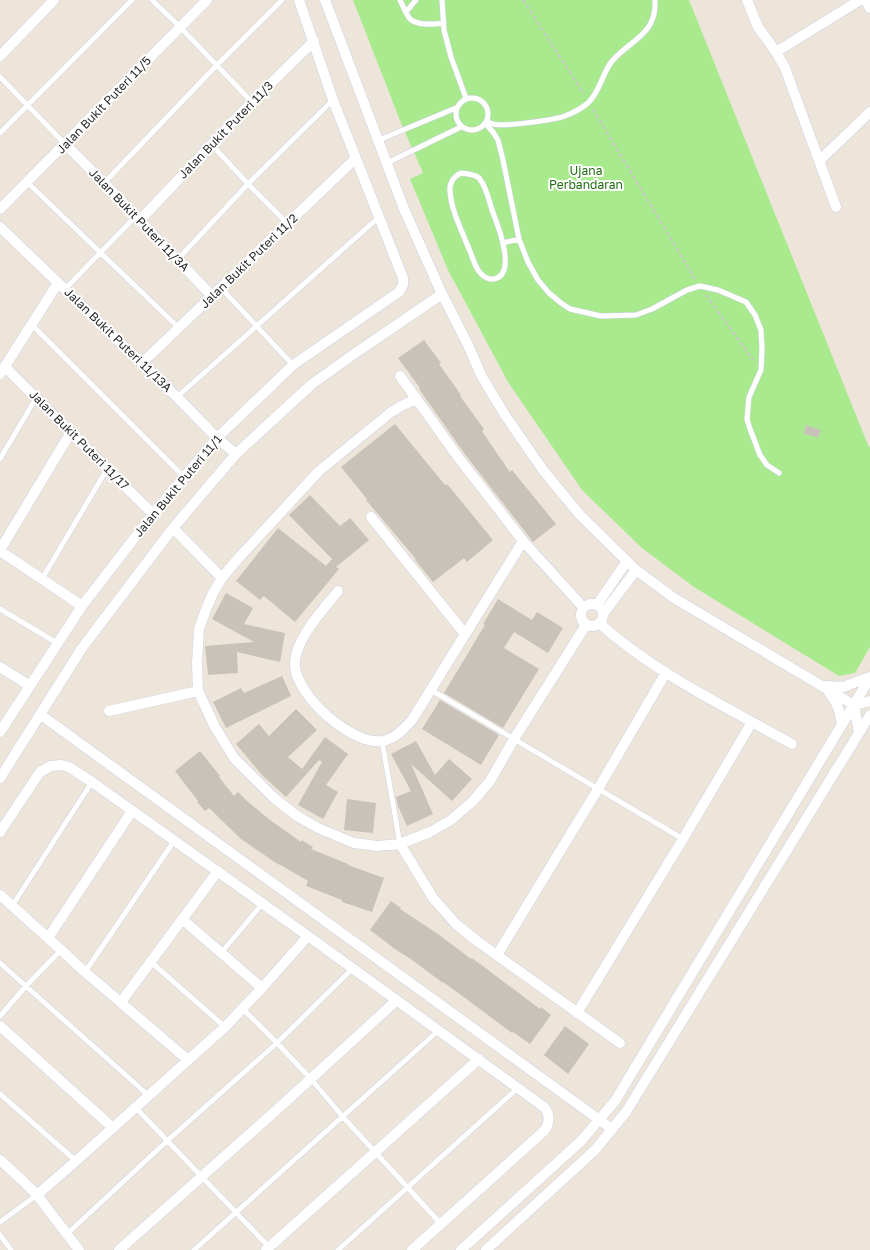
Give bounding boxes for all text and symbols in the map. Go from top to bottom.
street label: Jalan Bukit Puteri 11/5 [53,53,154,157]
street label: Jalan Bukit Puteri 11/3 [175,78,276,182]
park label: Ujana Perbandaran [549,163,623,192]
street label: Jalan Bukit Puteri 11/3A [86,165,193,274]
street label: Jalan Bukit Puteri 11/2 [197,210,301,311]
street label: Jalan Bukit Puteri 11/13A [61,284,175,395]
street label: Jalan Bukit Puteri 11/17 [26,387,132,493]
street label: Jalan Bukit Puteri 11/1 [131,431,225,540]

